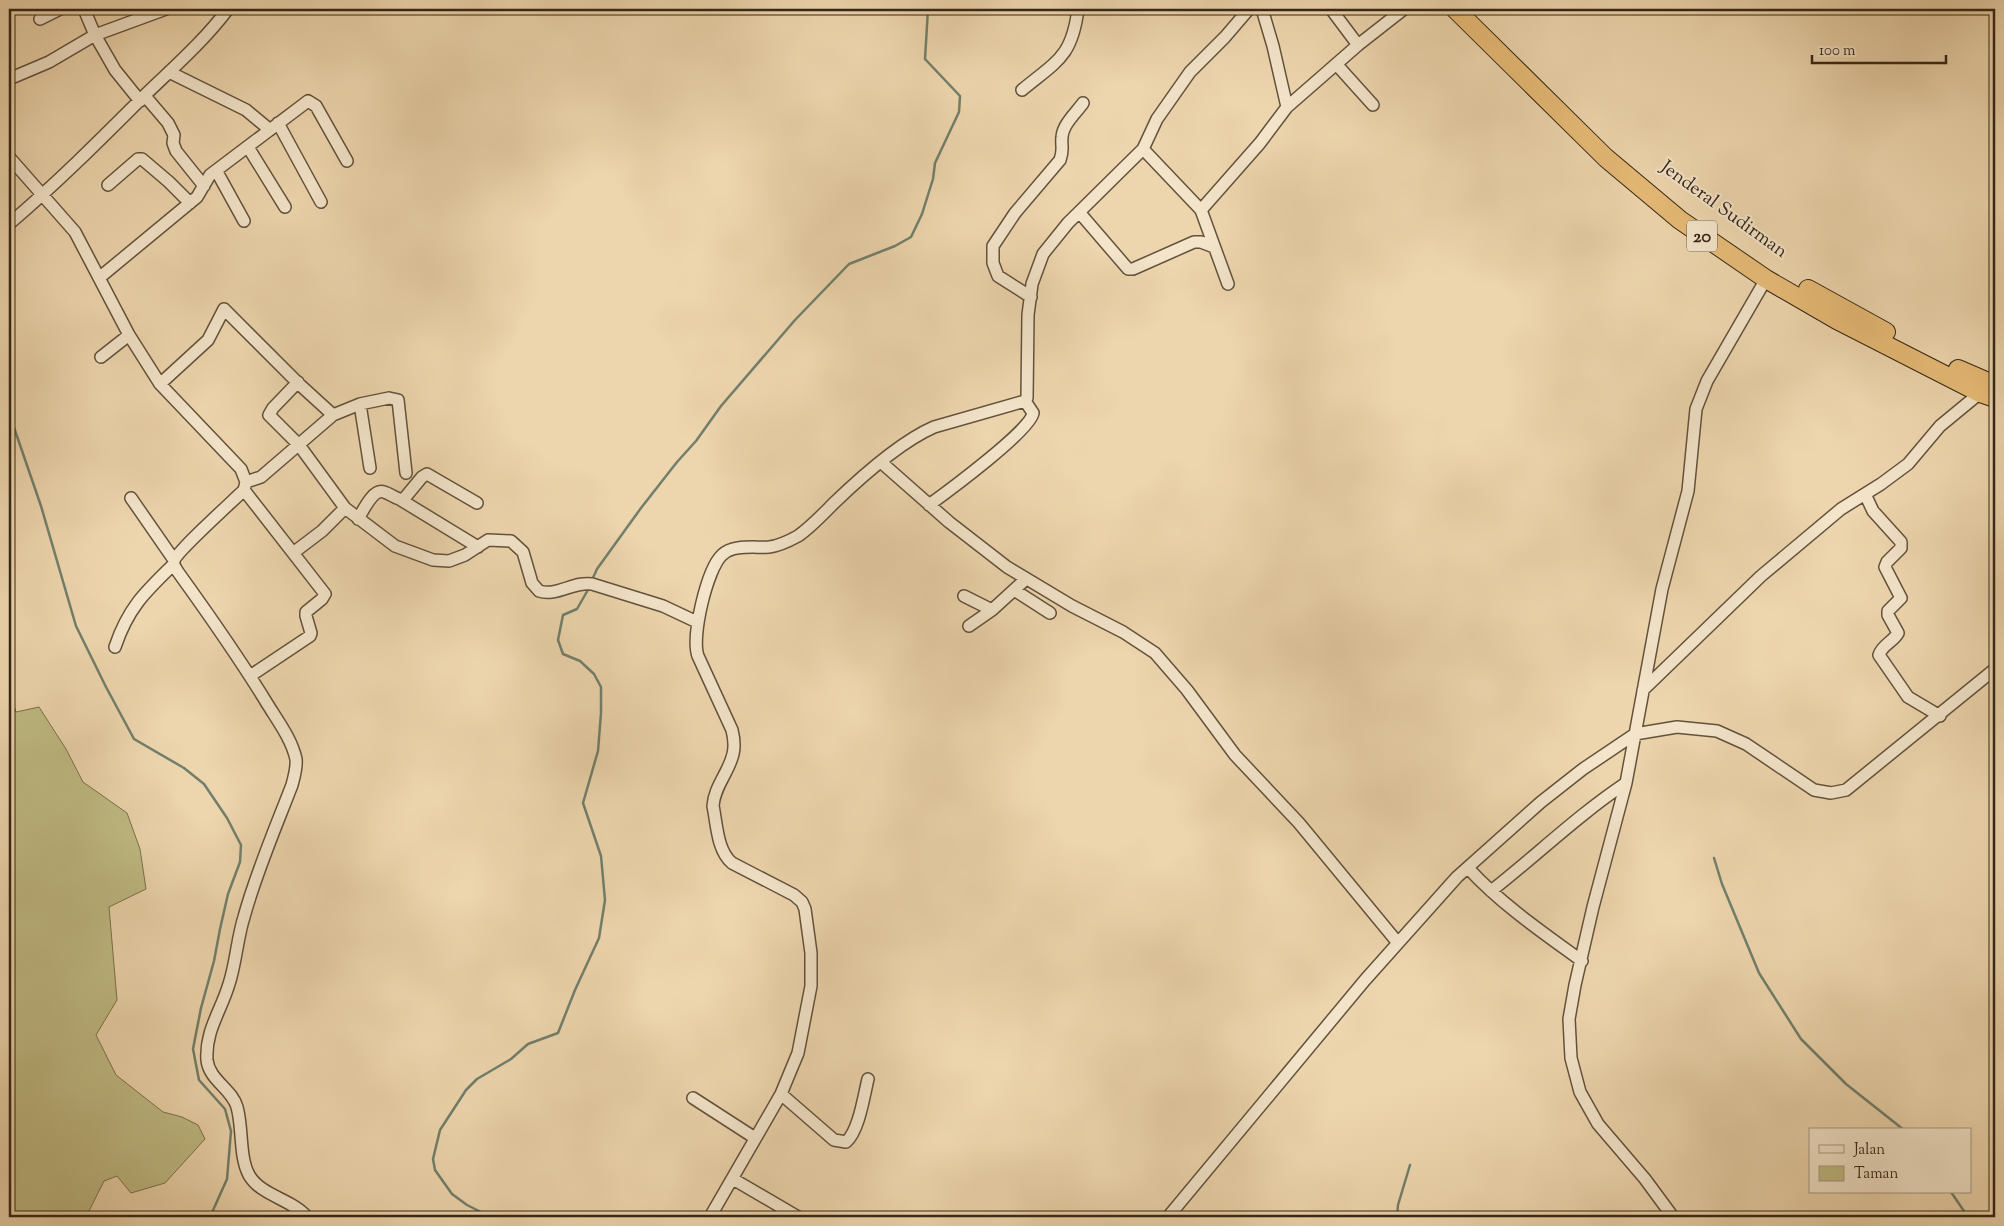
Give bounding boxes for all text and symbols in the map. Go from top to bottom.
scale bar [1812,32,1945,64]
text: 100 m [1819,41,1856,62]
street label: Jenderal Sudirman [1654,154,1793,265]
road number: 20 [1687,220,1717,252]
legend [1809,1128,1972,1194]
text: Jalan [1853,1140,1885,1161]
text: Taman [1854,1164,1898,1185]

